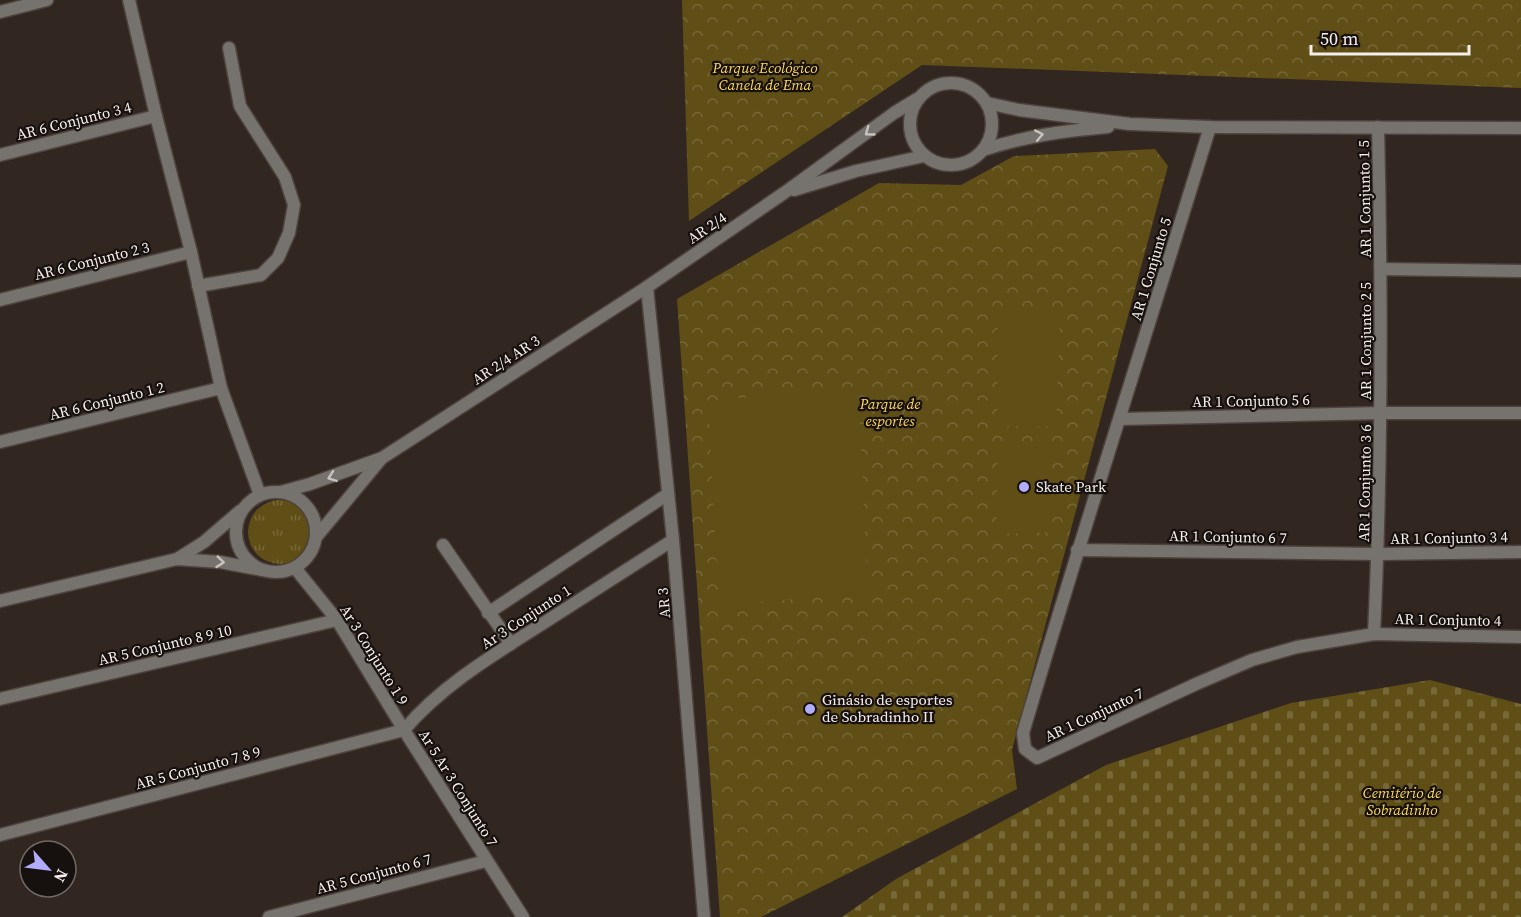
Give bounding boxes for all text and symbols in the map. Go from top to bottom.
scale bar [1311,18,1468,56]
text: 50 m [1320,26,1358,51]
park label: Parque Ecológico Canela de Ema [711,57,818,95]
street label: AR 6 Conjunto 3 4 [14,96,134,145]
one-way arrow [864,124,875,135]
one-way arrow [1034,129,1044,142]
street label: AR 1 Conjunto 1 5 [1353,140,1376,258]
street label: AR 2/4 [683,207,731,248]
street label: AR 1 Conjunto 5 [1125,215,1176,323]
street label: AR 6 Conjunto 2 3 [32,236,152,285]
street label: AR 1 Conjunto 2 5 [1355,282,1376,400]
street label: AR 2/4 AR 3 [468,330,544,389]
street label: AR 6 Conjunto 1 2 [47,376,167,425]
street label: AR 1 Conjunto 5 6 [1192,389,1310,412]
park label: Parque de esportes [859,393,920,431]
street label: AR 1 Conjunto 3 6 [1353,424,1376,542]
one-way arrow [327,469,338,482]
place label: Skate Park [1036,476,1107,497]
marker: Skate Park [1017,480,1031,494]
street label: AR 1 Conjunto 6 7 [1169,525,1287,548]
street label: AR 1 Conjunto 3 4 [1390,526,1509,549]
one-way arrow [215,555,224,568]
street label: Ar 3 Conjunto 1 [477,580,575,654]
street label: AR 3 [652,587,675,619]
street label: Ar 3 Conjunto 1 9 [335,601,414,709]
street label: AR 1 Conjunto 4 [1394,608,1502,631]
street label: AR 5 Conjunto 8 9 10 [96,619,234,670]
street label: AR 1 Conjunto 7 [1041,682,1147,747]
place label: Ginásio de esportes de Sobradinho II [822,689,952,727]
marker: Ginásio de esportes de Sobradinho II [803,702,817,716]
street label: Ar 5 Ar 3 Conjunto 7 [414,725,503,850]
street label: AR 5 Conjunto 7 8 9 [133,741,263,794]
park label: Cemitério de Sobradinho [1363,782,1441,820]
north arrow [18,839,78,899]
street label: AR 5 Conjunto 6 7 [314,848,434,899]
text: N [49,866,74,887]

